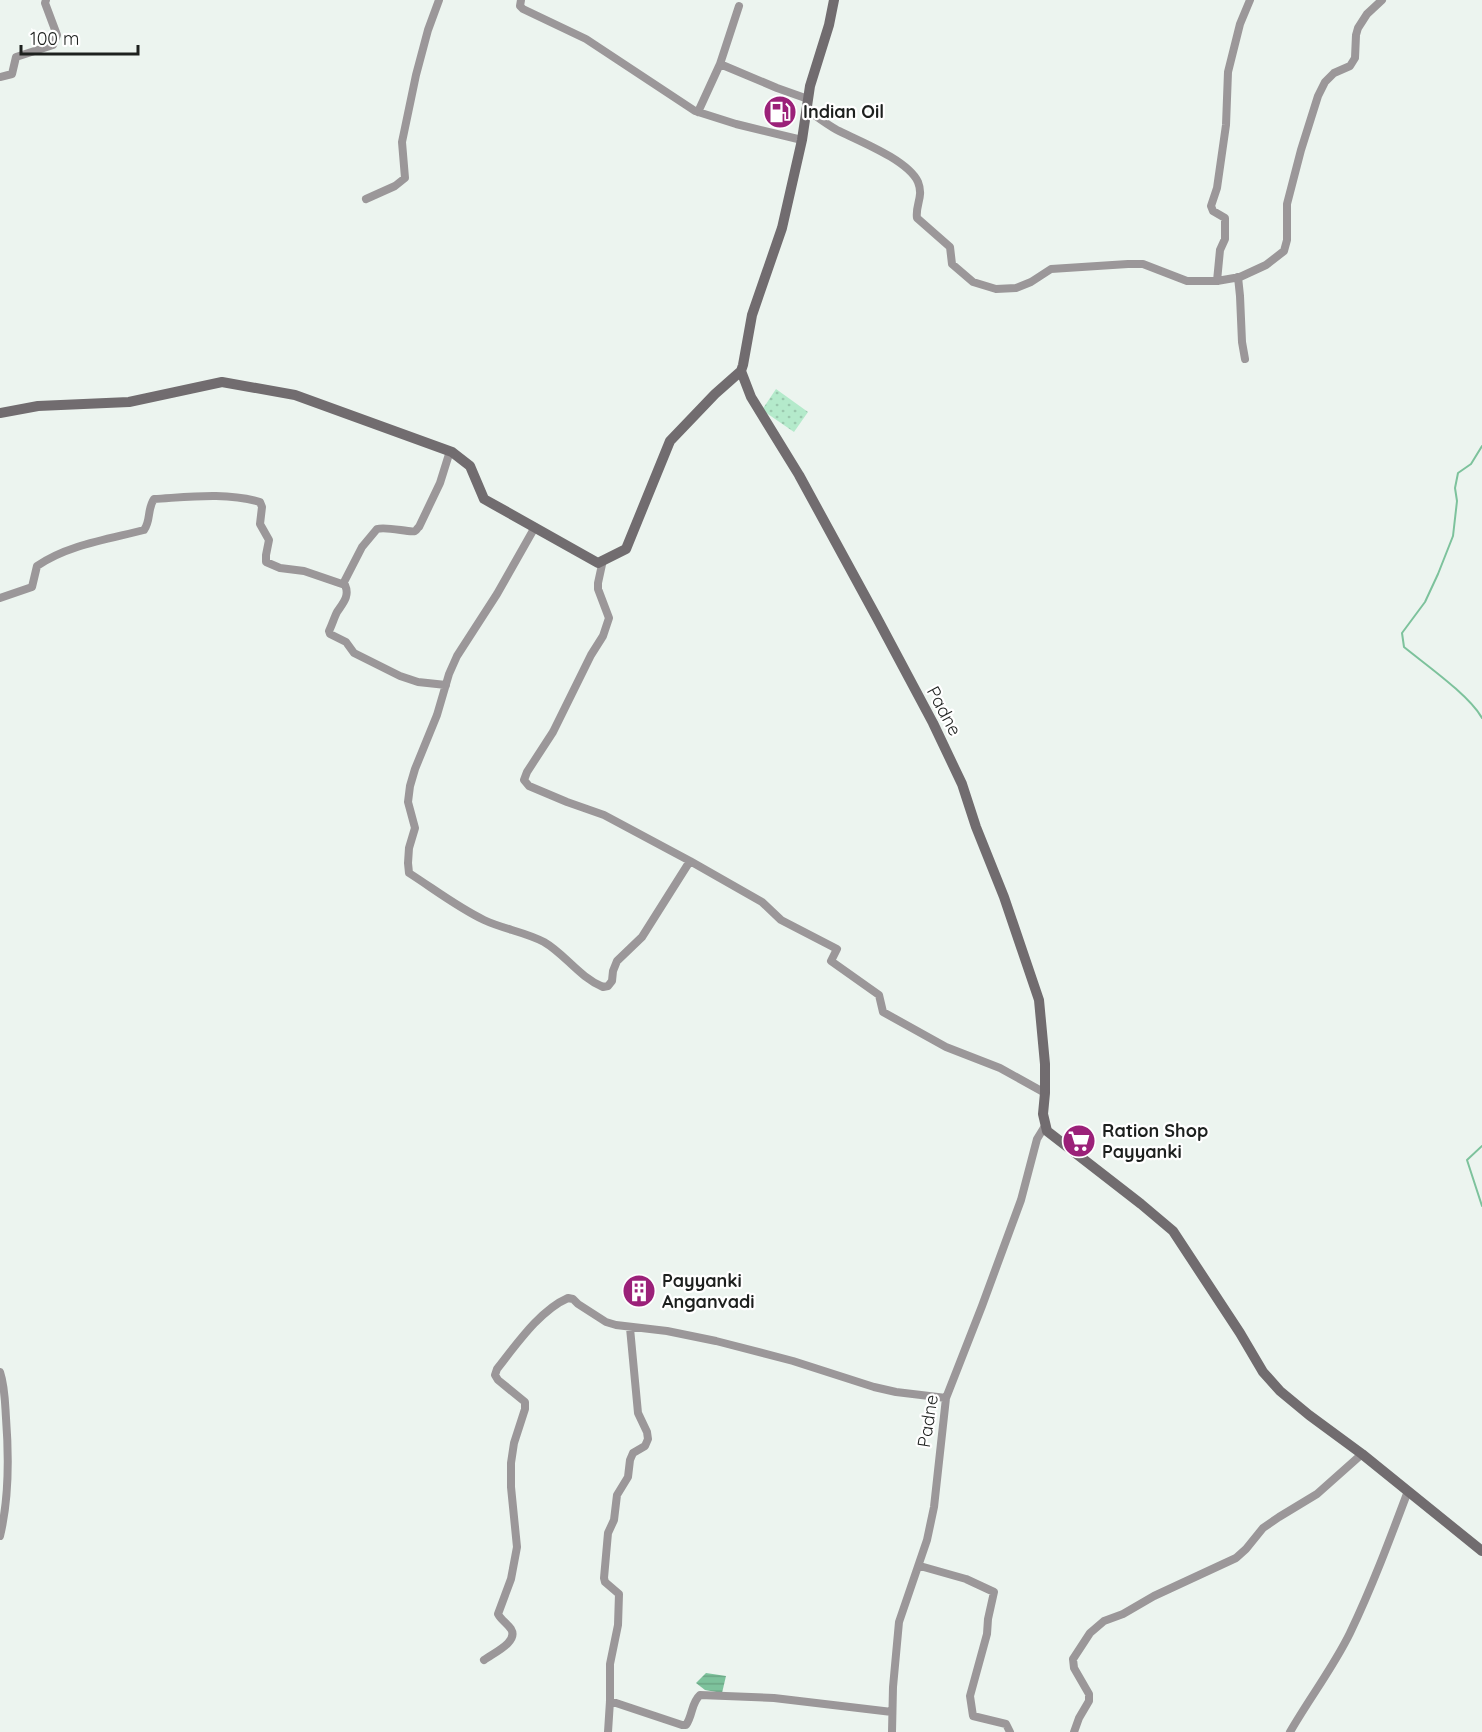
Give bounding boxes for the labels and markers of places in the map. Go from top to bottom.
fuel station icon: Indian Oil [762,94,798,130]
place label: Indian Oil [803,100,884,123]
place label: Ration Shop Payyanki [1102,1119,1208,1163]
supermarket icon: Ration Shop Payyanki [1061,1123,1097,1159]
place label: Payyanki Anganvadi [662,1269,755,1313]
building icon: Payyanki Anganvadi [621,1273,657,1309]

